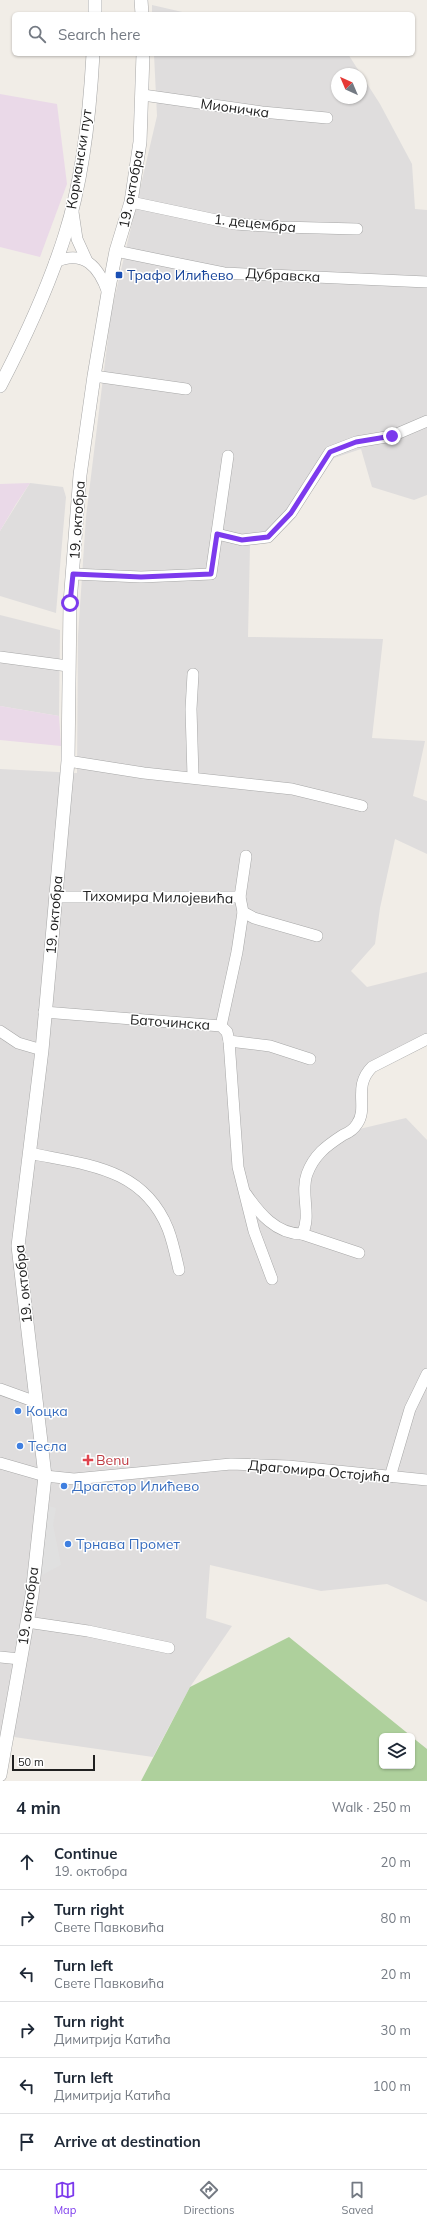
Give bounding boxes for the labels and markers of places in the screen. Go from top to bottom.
place label: Трафо Илићево [127,266,234,284]
marker: Трафо Илићево [114,270,124,280]
place label: Коцка [26,1402,68,1420]
marker: Коцка [13,1406,23,1416]
place label: Тесла [28,1437,67,1455]
marker: Тесла [15,1441,25,1451]
place label: Benu [96,1451,129,1469]
marker: Benu [83,1455,93,1465]
place label: Драгстор Илићево [72,1477,199,1495]
marker: Драгстор Илићево [59,1481,69,1491]
place label: Трнава Промет [76,1535,180,1553]
marker: Трнава Промет [63,1539,73,1549]

